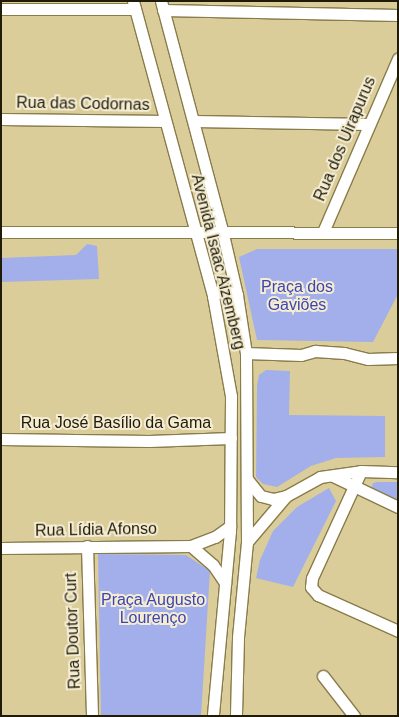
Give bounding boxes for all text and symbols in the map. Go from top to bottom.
street label: Rua dos Uirapurus [310,74,380,204]
street label: Rua das Codornas [16,93,150,115]
street label: Avenida Isaac Aizemberg [187,172,249,352]
park label: Praça dos Gaviões [261,277,333,315]
street label: Rua José Basílio da Gama [21,413,211,433]
street label: Rua Lídia Afonso [34,519,158,541]
street label: Rua Doutor Curt [61,572,85,690]
park label: Praça Augusto Lourenço [101,590,205,628]

